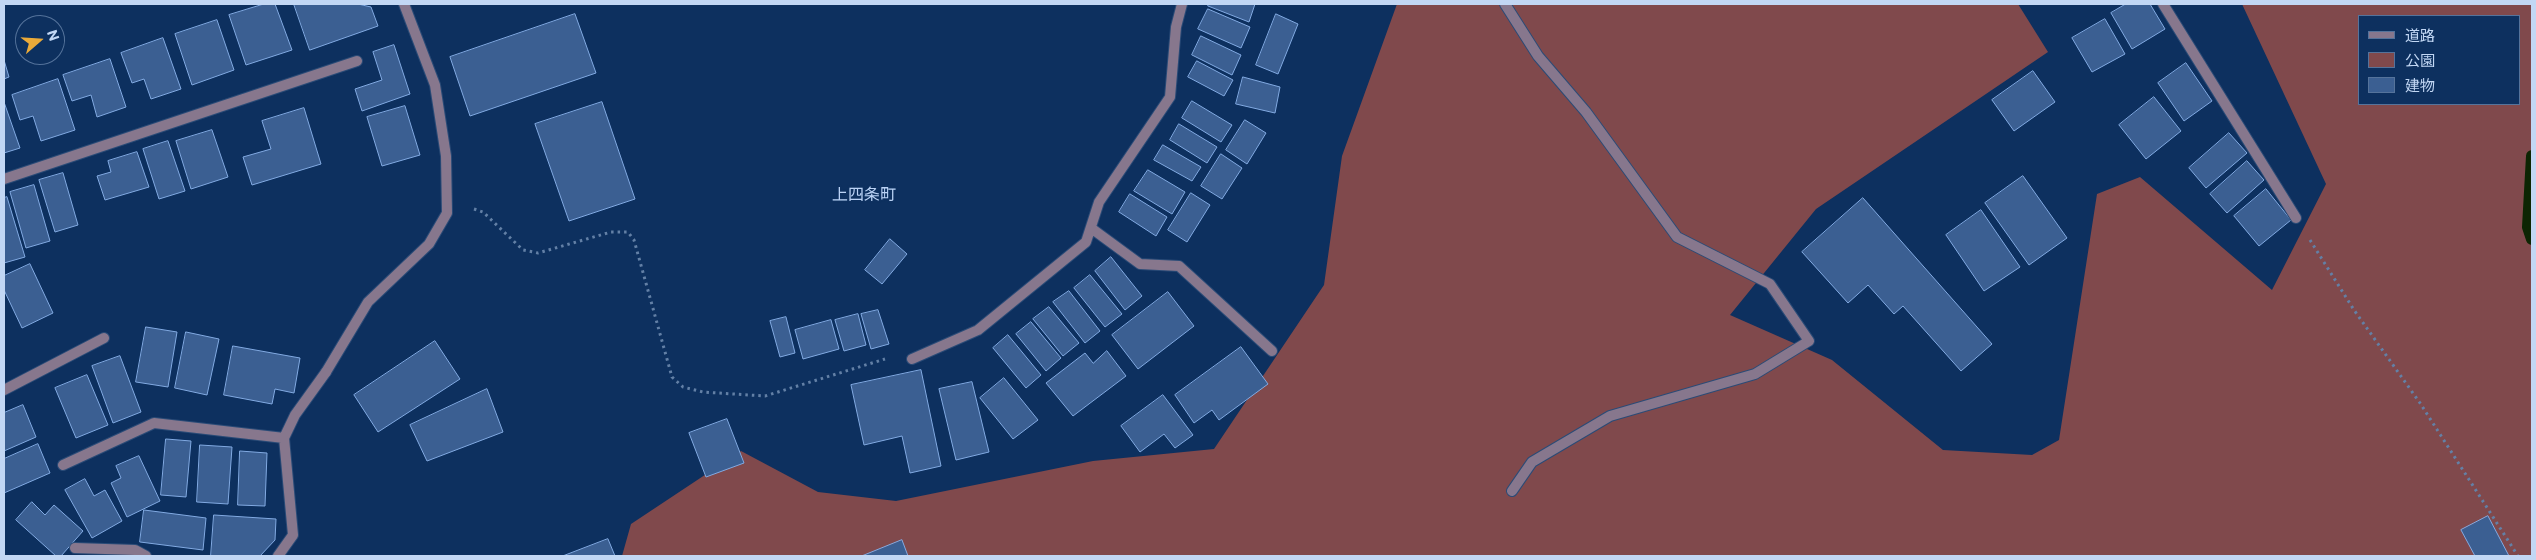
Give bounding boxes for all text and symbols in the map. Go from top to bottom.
north arrow [15,15,65,65]
legend [2358,15,2521,105]
text: 道路 [2405,26,2435,44]
text: N [44,28,63,43]
text: 公園 [2405,51,2435,69]
text: 建物 [2405,76,2435,94]
district label: 上四条町 [832,185,896,205]

